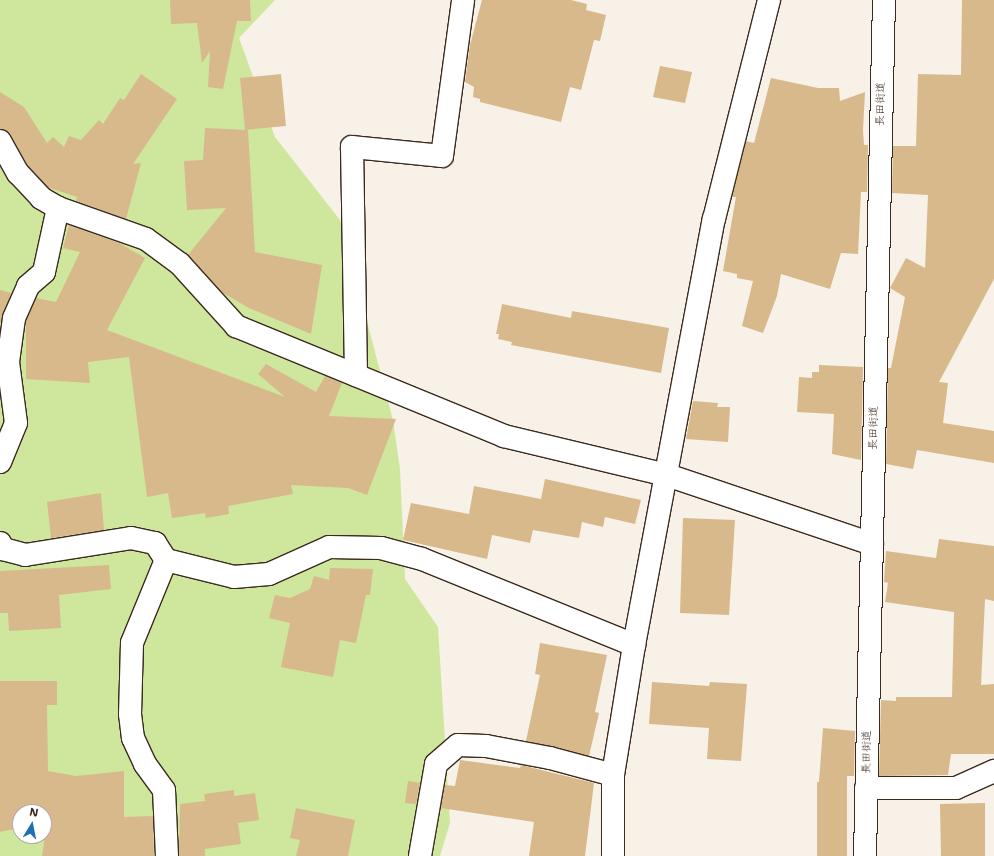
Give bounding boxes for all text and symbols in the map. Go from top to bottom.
street label: 長田街道 [874,82,888,126]
street label: 長田街道 [867,406,881,450]
street label: 長田街道 [860,730,874,774]
north arrow [12,804,52,844]
text: N [28,805,40,821]

